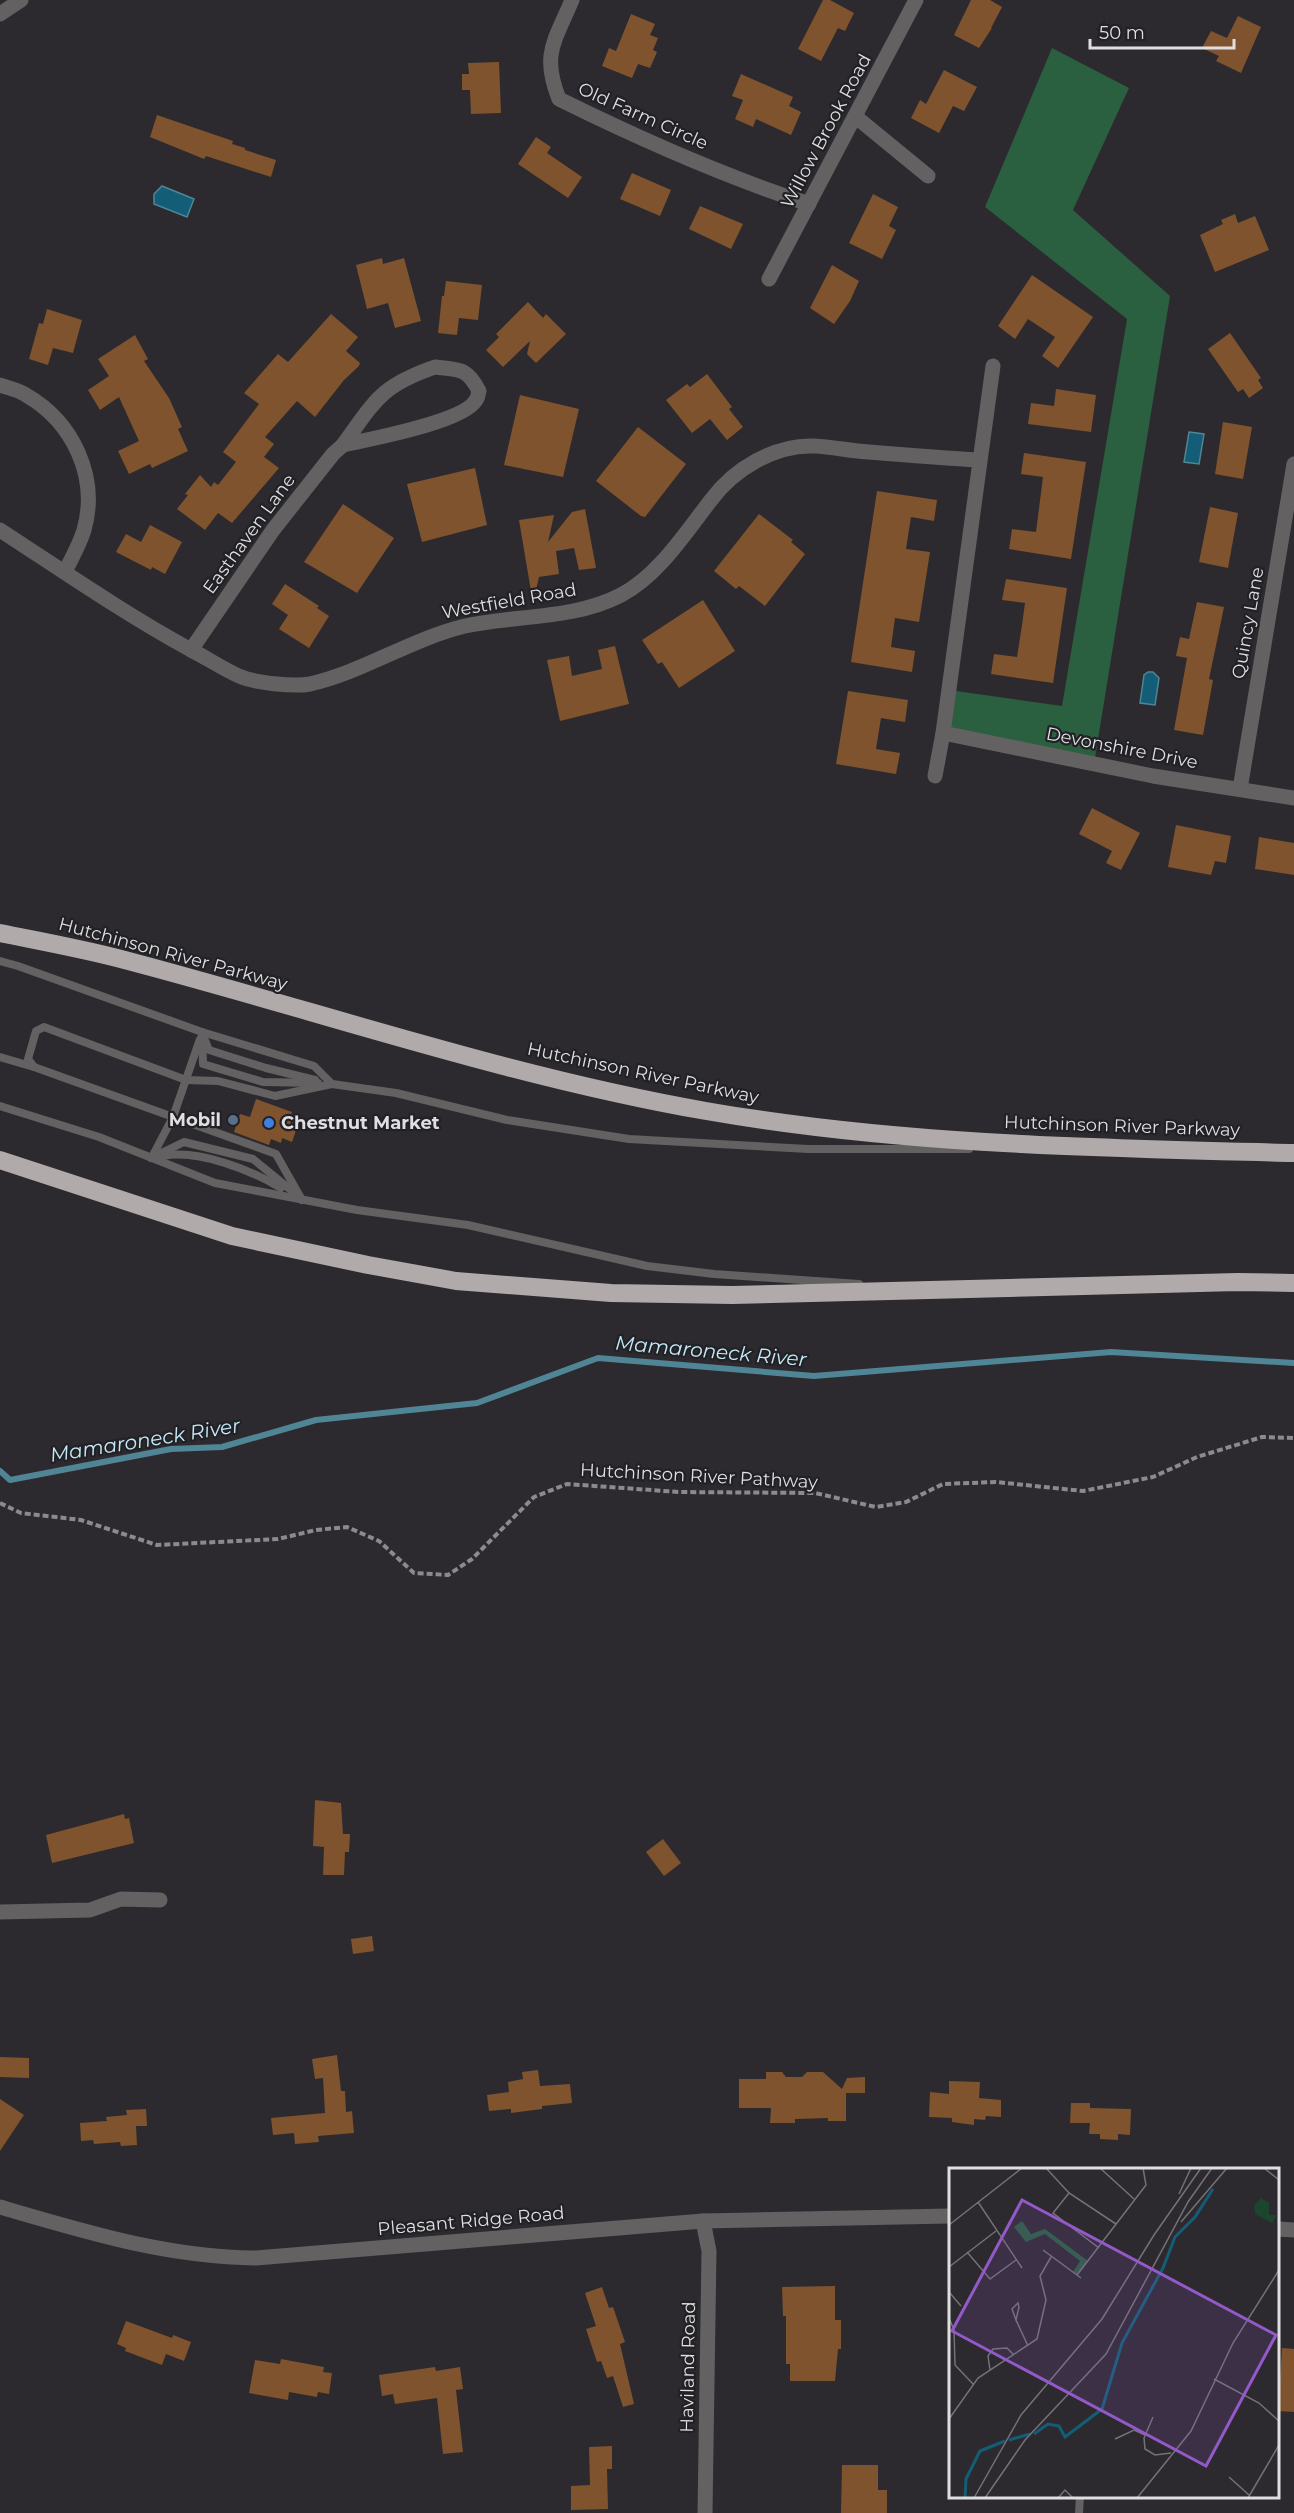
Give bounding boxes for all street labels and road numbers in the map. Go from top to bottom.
street label: Willow Brook Road [776,50,876,212]
street label: Old Farm Circle [575,78,711,155]
street label: Easthaven Lane [198,470,300,598]
street label: Quincy Lane [1227,565,1269,681]
street label: Westfield Road [440,578,578,624]
street label: Devonshire Drive [1044,723,1200,774]
street label: Hutchinson River Parkway [56,913,290,995]
street label: Hutchinson River Parkway [525,1038,761,1108]
street label: Hutchinson River Parkway [1004,1111,1241,1141]
street label: Hutchinson River Pathway [580,1459,819,1493]
street label: Pleasant Ridge Road [377,2202,565,2240]
street label: Haviland Road [676,2301,700,2433]

